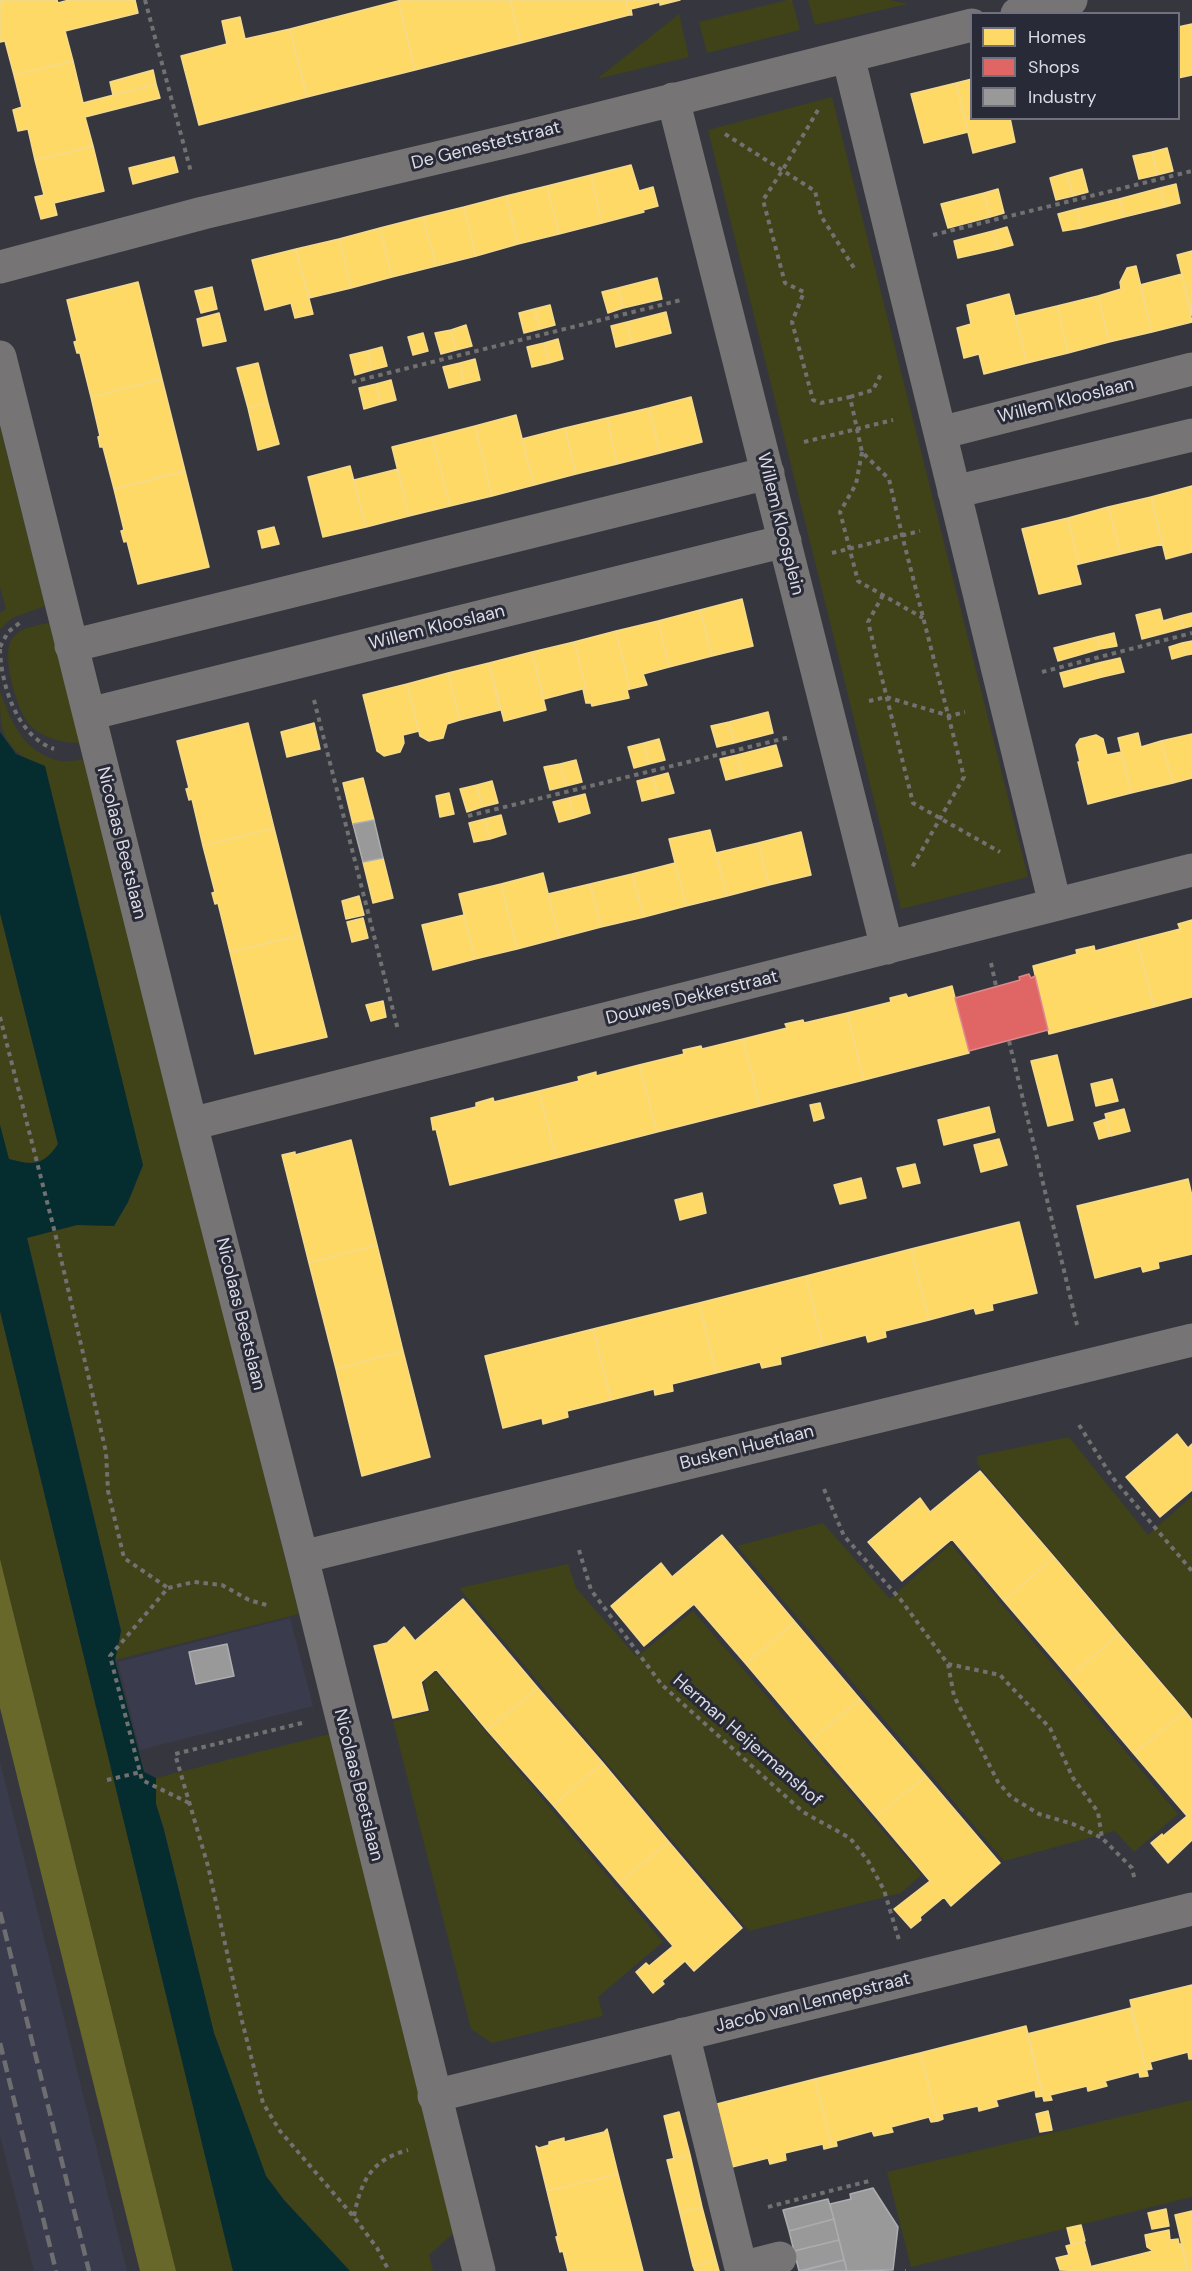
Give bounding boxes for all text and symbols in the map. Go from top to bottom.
legend [970,12,1180,120]
text: Homes [1028,25,1086,49]
text: Shops [1028,55,1080,79]
text: Industry [1028,85,1097,109]
street label: De Genestetstraat [409,117,563,175]
street label: Willem Klooslaan [996,374,1136,428]
street label: Willem Kloosplein [752,451,808,597]
street label: Willem Klooslaan [367,601,507,655]
street label: Nicolaas Beetslaan [92,765,150,921]
street label: Douwes Dekkerstraat [604,966,780,1030]
street label: Nicolaas Beetslaan [211,1236,269,1392]
street label: Busken Huetlaan [678,1421,816,1475]
street label: Herman Heijermanshof [668,1670,826,1812]
street label: Nicolaas Beetslaan [329,1707,387,1863]
street label: Jacob van Lennepstraat [713,1968,913,2038]

